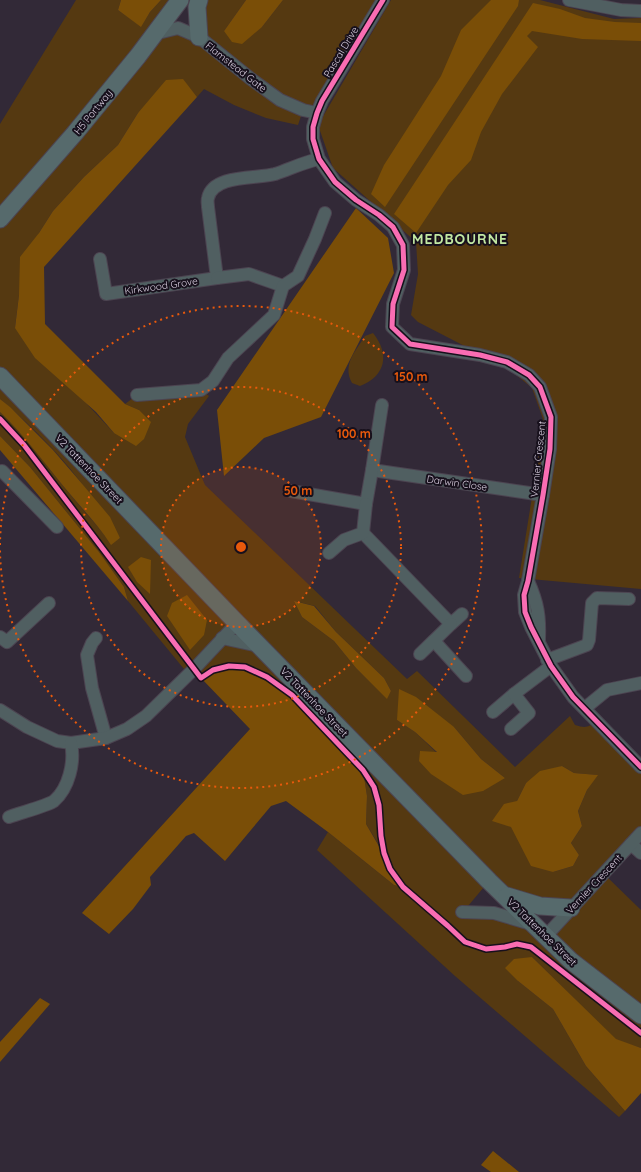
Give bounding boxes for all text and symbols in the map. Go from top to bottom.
street label: Pascal Drive [321,24,361,80]
street label: Flamstead Gate [203,39,269,95]
street label: H5 Portway [71,87,115,137]
district label: MEDBOURNE [412,230,508,248]
street label: Kirkwood Grove [123,274,199,298]
text: 150 m [394,369,428,384]
street label: Vernier Crescent [528,420,549,498]
text: 100 m [337,426,371,441]
street label: V2 Tattenhoe Street [53,432,126,507]
street label: Darwin Close [426,472,488,494]
text: 50 m [284,483,312,498]
centre of rings [234,540,248,554]
street label: V2 Tattenhoe Street [278,665,351,740]
street label: Vernier Crescent [563,851,625,916]
street label: V2 Tattenhoe Street [505,896,580,969]

